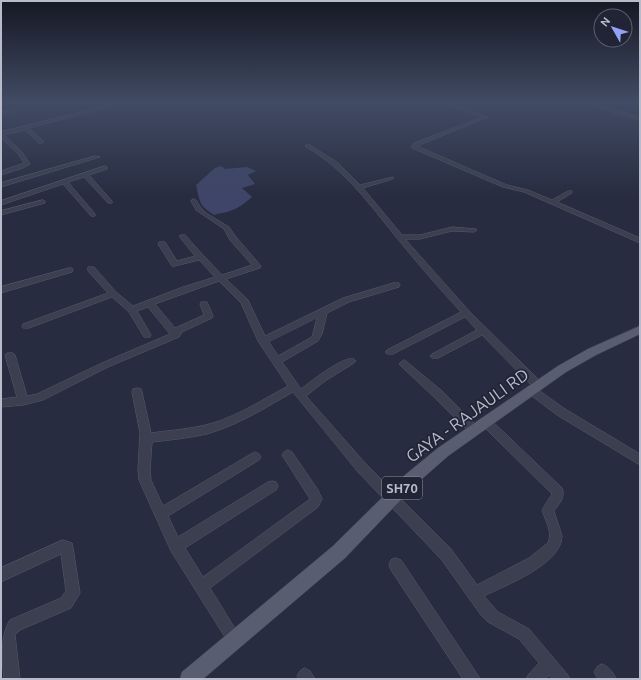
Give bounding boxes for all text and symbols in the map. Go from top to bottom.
north arrow [593,8,633,48]
text: N [598,15,612,29]
street label: GAYA - RAJAULI RD [402,364,532,466]
road number: SH70 [382,477,422,499]

